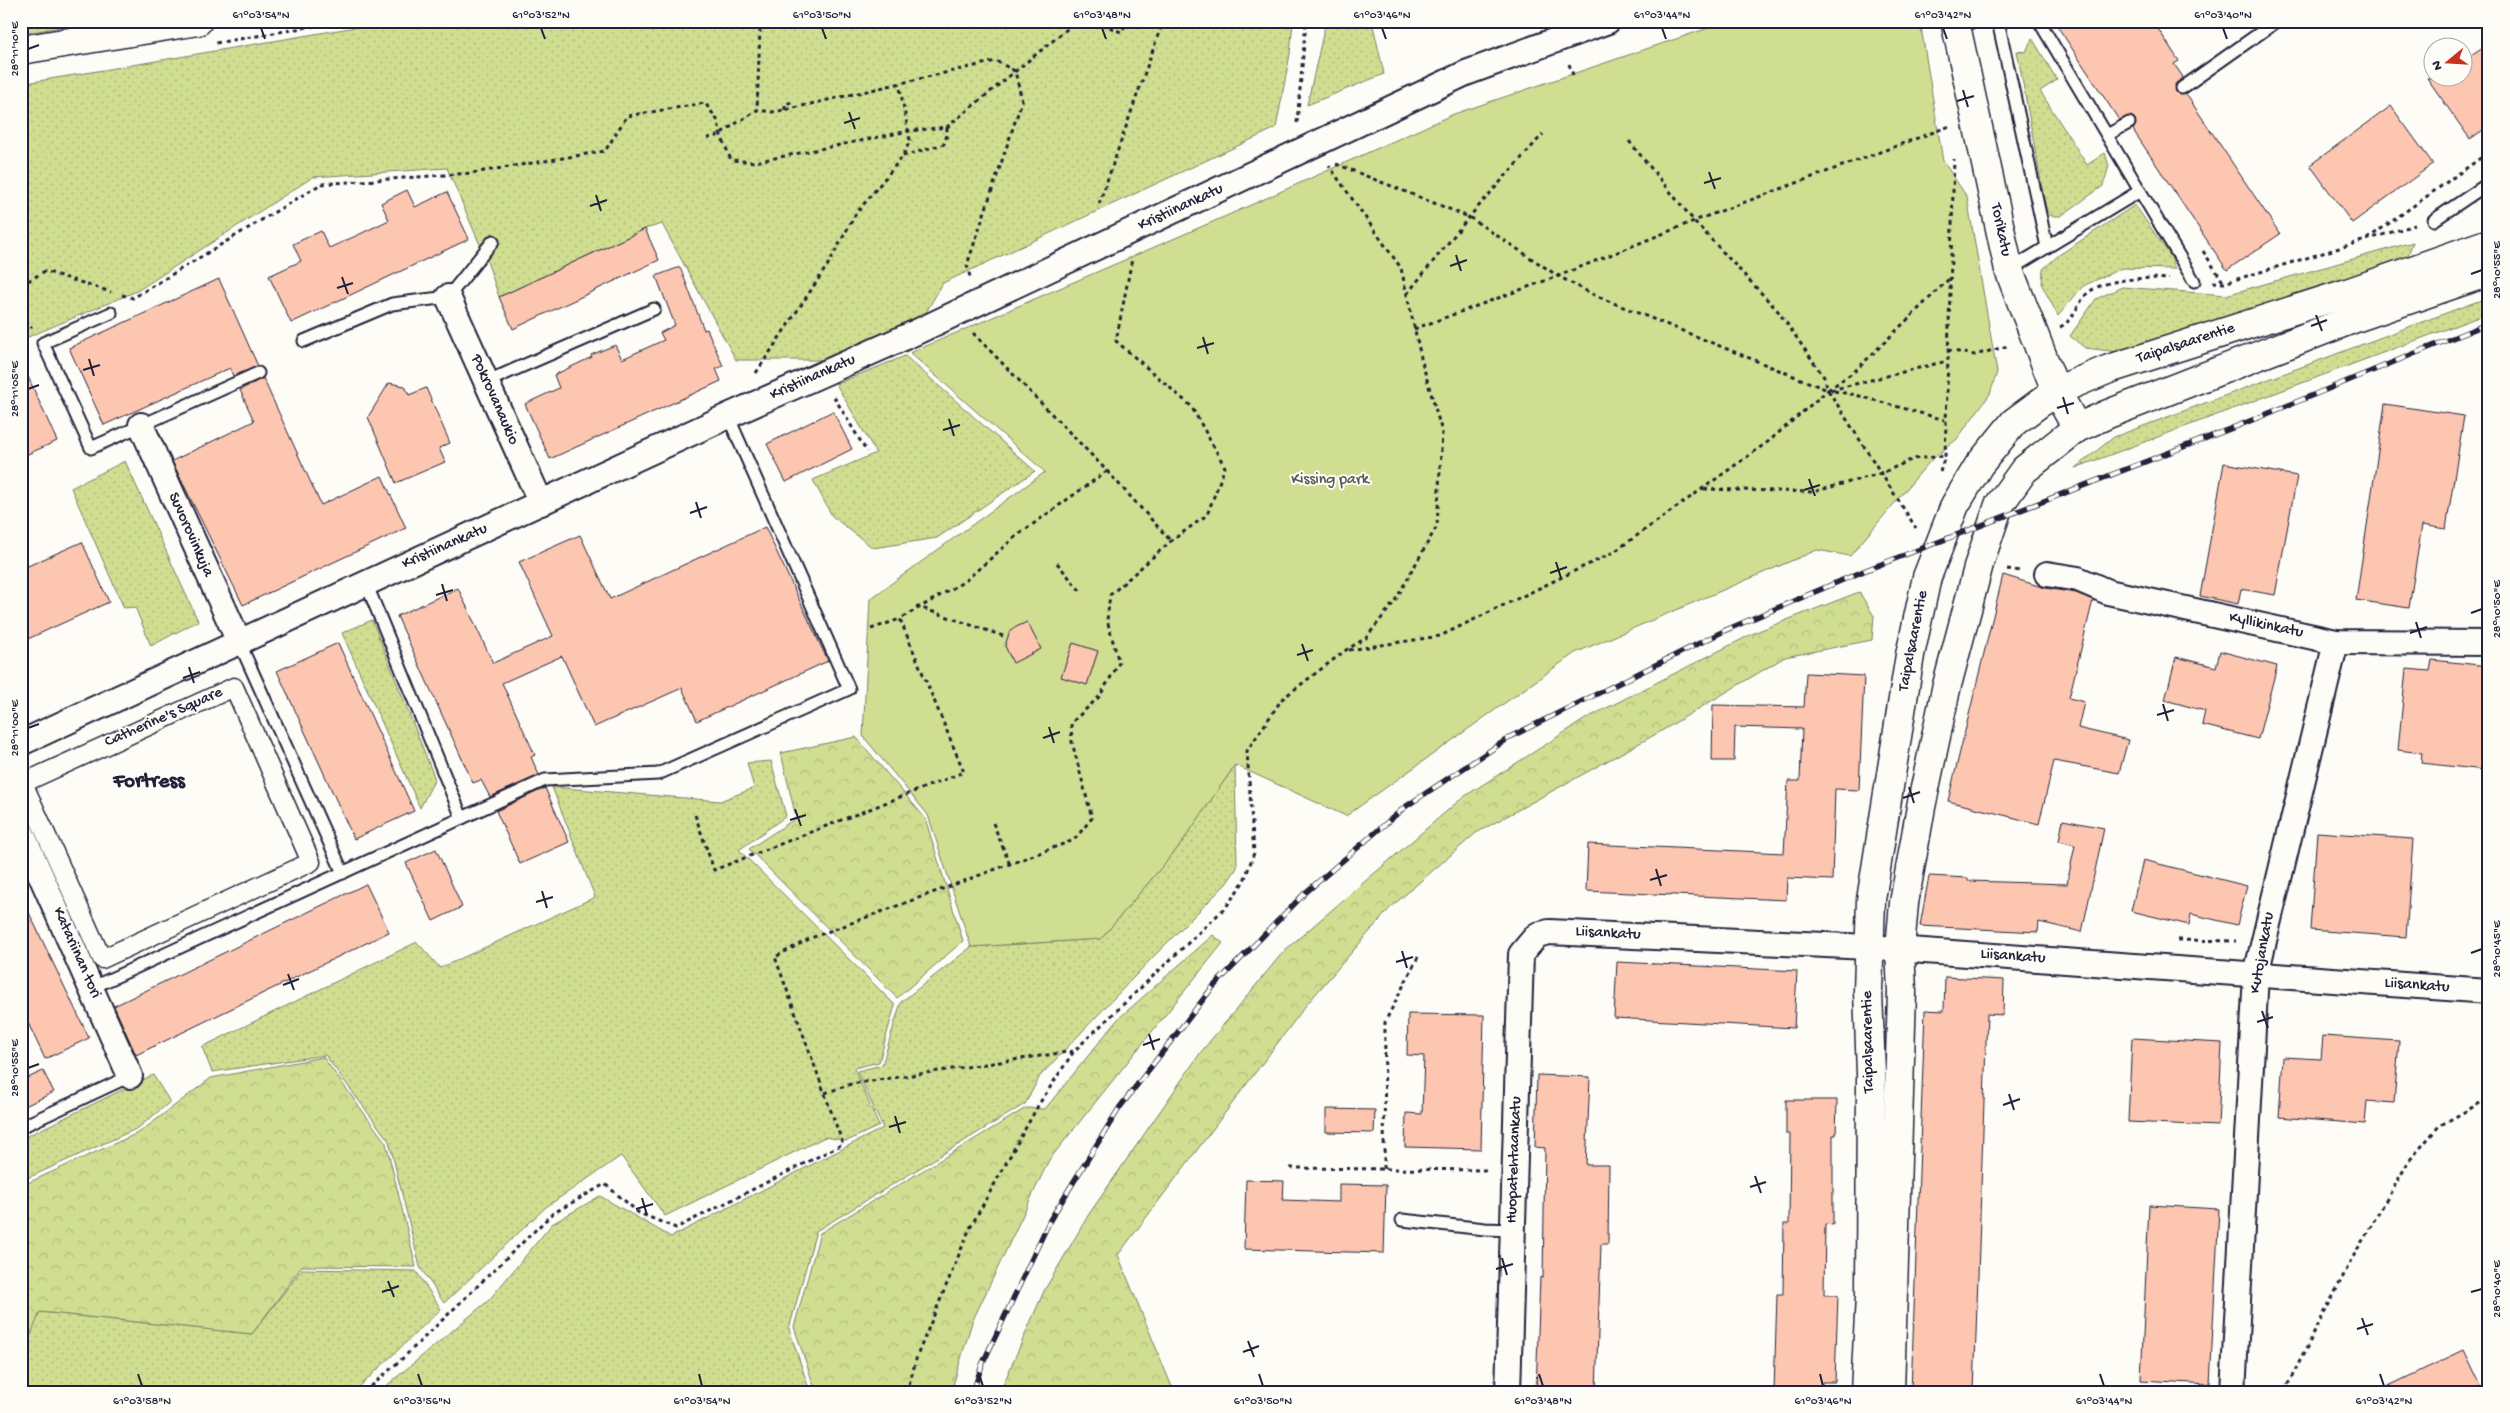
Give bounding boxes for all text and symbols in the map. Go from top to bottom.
text: 61°03'54"N [232,9,290,23]
text: 61°03'52"N [512,9,570,23]
text: 61°03'50"N [793,9,851,23]
text: 61°03'48"N [1073,9,1131,23]
text: 61°03'46"N [1354,9,1411,23]
text: 61°03'44"N [1634,9,1690,23]
text: 61°03'42"N [1915,9,1972,23]
text: 61°03'40"N [2194,9,2252,23]
text: 28°11'10"E [9,21,23,76]
north arrow [2422,38,2472,88]
text: N [2429,58,2448,72]
street label: Kristiinankatu [1136,180,1227,236]
street label: Torikatu [1985,201,2015,259]
text: 28°10'55"E [2491,241,2505,299]
street label: Taipalsaarentie [2133,319,2238,369]
street label: Pokrovanaukio [465,351,522,448]
street label: Kristiinankatu [767,351,859,405]
text: 28°11'05"E [9,360,23,417]
park label: Kissing park [1291,471,1371,490]
street label: Suvorovinkuja [163,490,218,581]
street label: Kristiinankatu [399,520,491,574]
text: 28°10'50"E [2491,579,2505,638]
street label: Taipalsaarentie [1895,588,1933,694]
street label: Kyllikinkatu [2227,609,2305,643]
street label: Catherine's Square [102,683,227,753]
text: 28°11'00"E [9,699,23,756]
district label: Fortress [112,770,186,795]
street label: Katariinan tori [47,905,105,1001]
street label: Kutojankatu [2246,910,2280,995]
text: 28°10'45"E [2491,920,2505,978]
street label: Liisankatu [1575,923,1642,945]
street label: Liisankatu [1980,945,2047,969]
street label: Liisankatu [2384,974,2451,998]
street label: Taipalsaarentie [1859,990,1879,1094]
text: 28°10'55"E [9,1039,23,1097]
street label: Huopatehtaankatu [1503,1096,1527,1224]
text: 28°10'40"E [2491,1260,2505,1318]
text: 61°03'58"N [113,1395,171,1409]
text: 61°03'56"N [393,1395,451,1409]
text: 61°03'54"N [673,1395,731,1409]
text: 61°03'52"N [954,1395,1012,1409]
text: 61°03'50"N [1234,1395,1292,1409]
text: 61°03'48"N [1514,1395,1572,1409]
text: 61°03'46"N [1795,1395,1852,1409]
text: 61°03'44"N [2076,1395,2132,1409]
text: 61°03'42"N [2356,1395,2413,1409]

